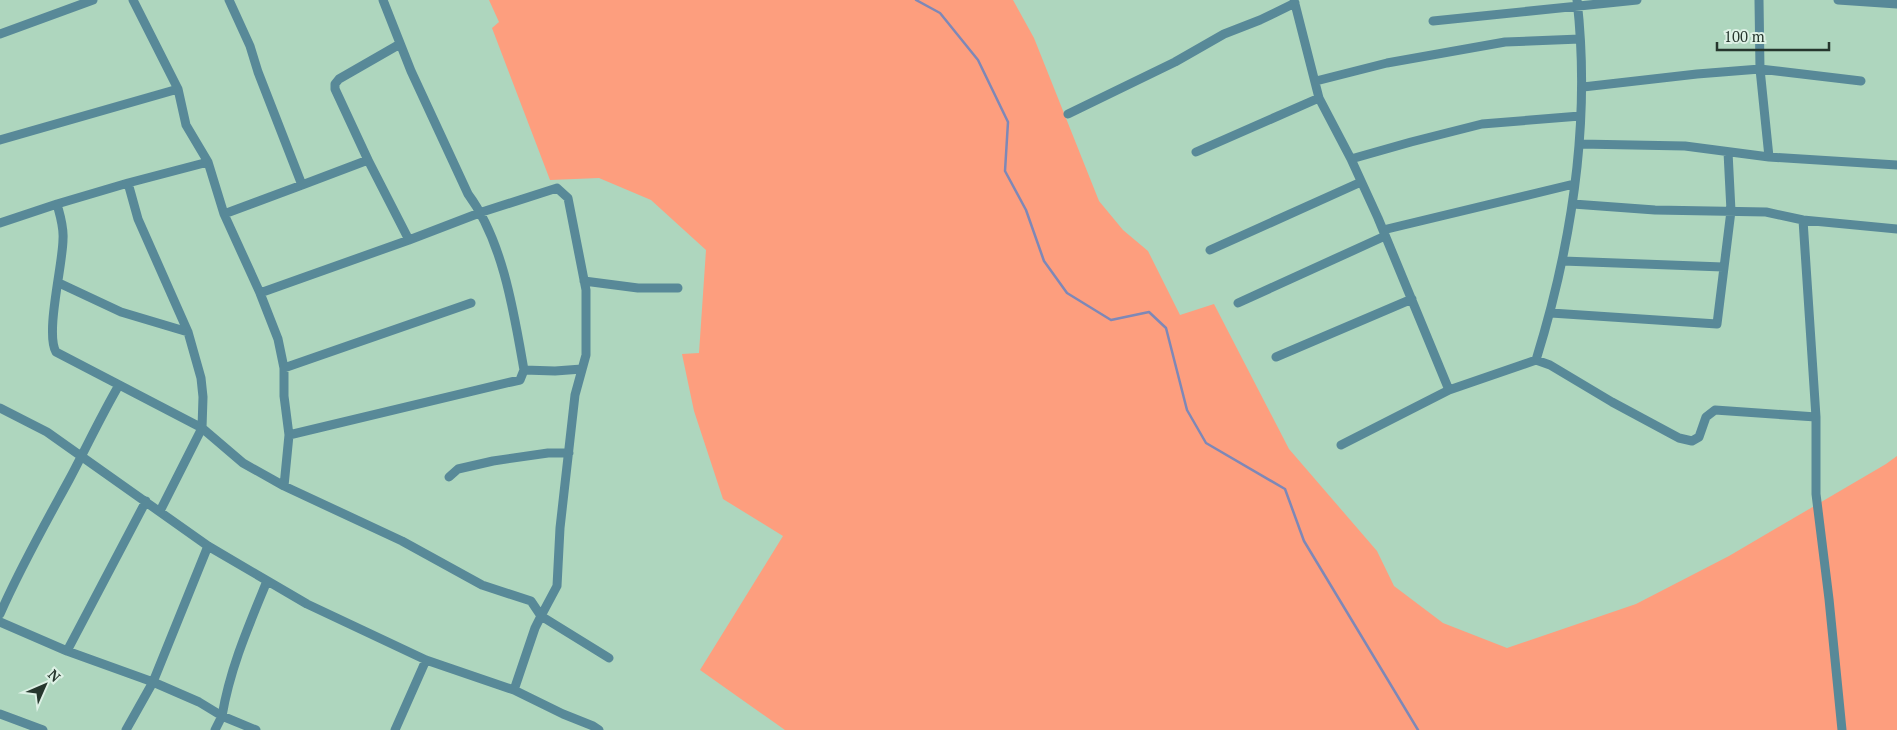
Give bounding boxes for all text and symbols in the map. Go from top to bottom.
scale bar [1717,20,1830,52]
text: 100 m [1724,26,1765,46]
north arrow [20,660,70,710]
text: N [44,665,65,686]

